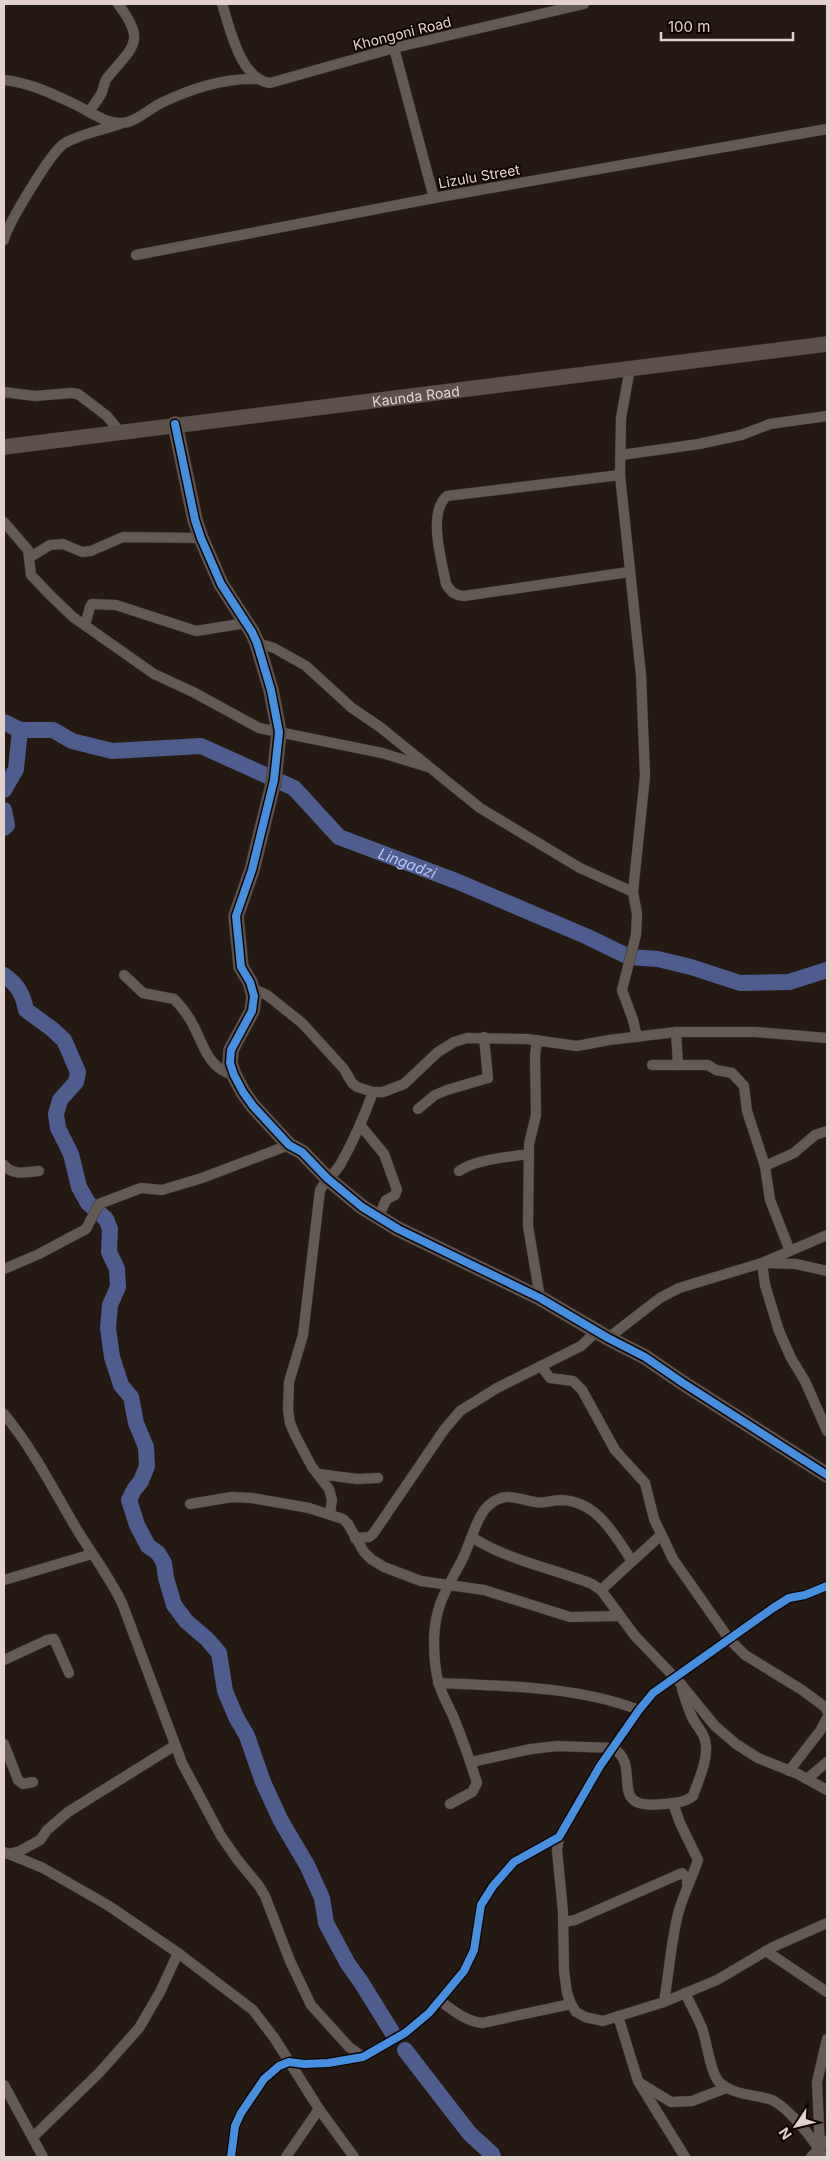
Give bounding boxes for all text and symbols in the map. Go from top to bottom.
scale bar [661,10,794,42]
street label: Khongoni Road [351,13,453,53]
text: 100 m [668,17,710,36]
street label: Lizulu Street [437,160,521,192]
street label: Kaunda Road [371,382,461,409]
water label: Lingadzi [376,843,440,882]
north arrow [771,2101,821,2151]
text: N [775,2124,795,2143]

